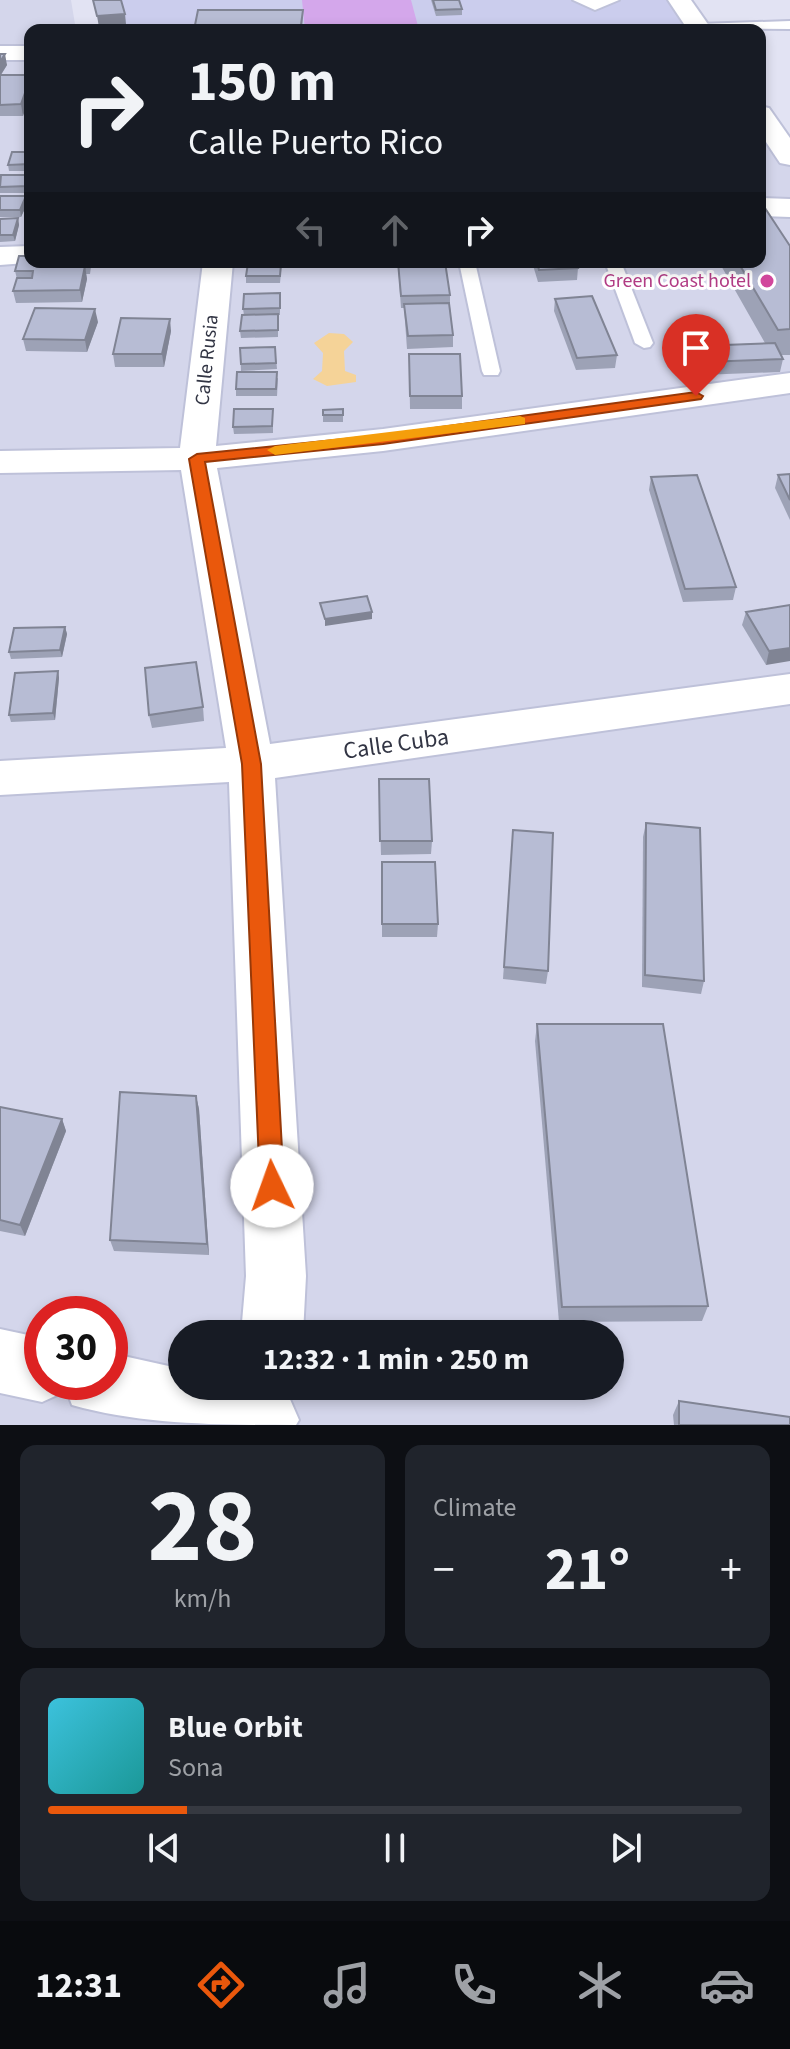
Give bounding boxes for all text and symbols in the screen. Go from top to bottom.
text: 150 m [188,43,336,122]
icon: right [56,56,160,160]
text: Calle Puerto Rico [188,117,443,168]
icon: left [289,208,333,252]
icon: ahead [373,208,417,252]
icon: right [457,208,501,252]
place label: Green Coast hotel [603,267,751,295]
marker: Green Coast hotel [758,272,776,290]
street label: Calle Rusia [188,313,226,407]
pin [662,314,730,396]
icon: arrive [674,326,718,370]
street label: Calle Cuba [341,719,451,769]
position arrow [230,1144,314,1228]
speed limit sign: 30 [24,1296,128,1400]
text: 12:32 · 1 min · 250 m [263,1338,529,1381]
text: 28 [148,1454,257,1602]
text: Climate [433,1489,517,1526]
text: 21° [545,1528,630,1613]
text: − [433,1539,455,1602]
text: + [720,1539,742,1602]
text: km/h [174,1580,231,1617]
text: Blue Orbit [168,1706,303,1749]
text: Sona [168,1749,223,1786]
icon: previous [142,1826,186,1870]
icon: pause [373,1826,417,1870]
icon: next [604,1826,648,1870]
icon: directions [193,1957,249,2013]
icon: music [319,1957,375,2013]
icon: phone [446,1957,502,2013]
icon: climate [572,1957,628,2013]
icon: car [699,1957,755,2013]
text: 12:31 [35,1960,122,2011]

